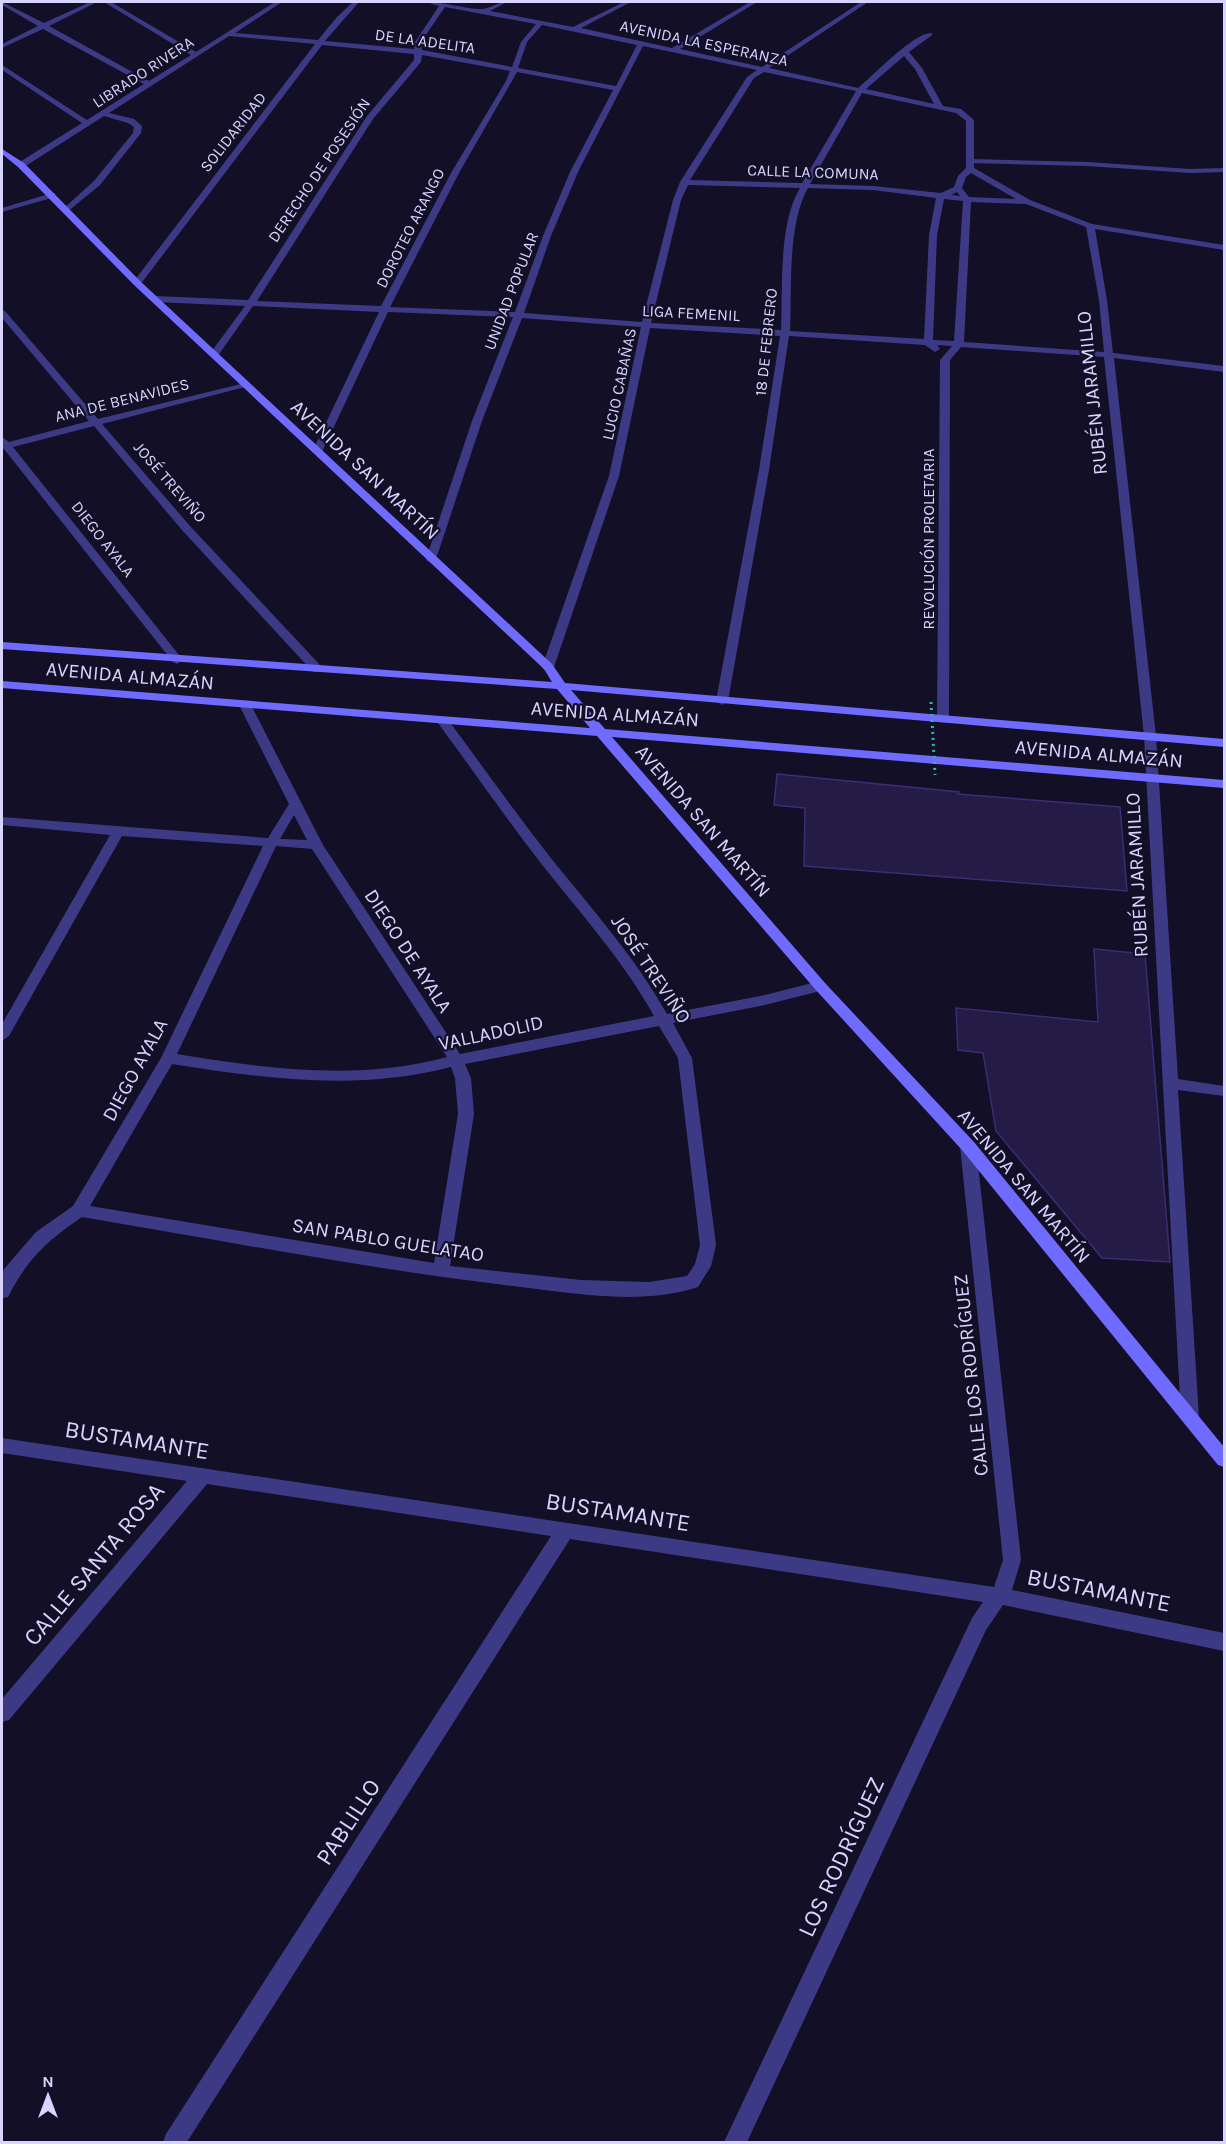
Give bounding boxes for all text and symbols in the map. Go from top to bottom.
street label: AVENIDA LA ESPERANZA [618,16,790,70]
street label: DE LA ADELITA [374,25,476,57]
street label: LIBRADO RIVERA [89,32,197,112]
street label: SOLIDARIDAD [196,88,270,176]
street label: DERECHO DE POSESIÓN [264,94,374,246]
street label: CALLE LA COMUNA [747,160,879,184]
street label: DOROTEO ARANGO [372,165,448,291]
street label: UNIDAD POPULAR [480,229,542,353]
street label: 18 DE FEBRERO [751,287,781,397]
street label: LIGA FEMENIL [642,301,741,325]
street label: RUBÉN JARAMILLO [1071,310,1112,476]
street label: LUCIO CABAÑAS [598,326,640,442]
street label: ANA DE BENAVIDES [53,374,191,426]
street label: AVENIDA SAN MARTÍN [286,395,445,545]
street label: JOSÉ TREVIÑO [130,438,210,526]
street label: REVOLUCIÓN PROLETARIA [919,449,938,629]
street label: DIEGO AYALA [68,497,138,581]
street label: AVENIDA ALMAZÁN [45,656,215,695]
street label: AVENIDA ALMAZÁN [530,696,700,731]
street label: AVENIDA ALMAZÁN [1014,734,1184,773]
street label: AVENIDA SAN MARTÍN [631,740,776,902]
street label: RUBÉN JARAMILLO [1120,792,1153,958]
street label: DIEGO DE AYALA [360,885,456,1017]
street label: JOSÉ TREVIÑO [606,910,697,1028]
street label: VALLADOLID [436,1011,546,1055]
street label: DIEGO AYALA [97,1015,173,1125]
street label: AVENIDA SAN MARTÍN [953,1104,1096,1268]
street label: SAN PABLO GUELATAO [290,1213,486,1267]
street label: CALLE LOS RODRÍGUEZ [948,1273,993,1477]
street label: BUSTAMANTE [63,1415,211,1465]
street label: CALLE SANTA ROSA [18,1477,170,1651]
street label: BUSTAMANTE [544,1487,692,1537]
street label: BUSTAMANTE [1025,1562,1173,1618]
street label: LOS RODRÍGUEZ [791,1772,890,1941]
street label: PABLILLO [310,1774,386,1870]
north arrow [18,2066,78,2126]
text: N [42,2072,54,2091]

